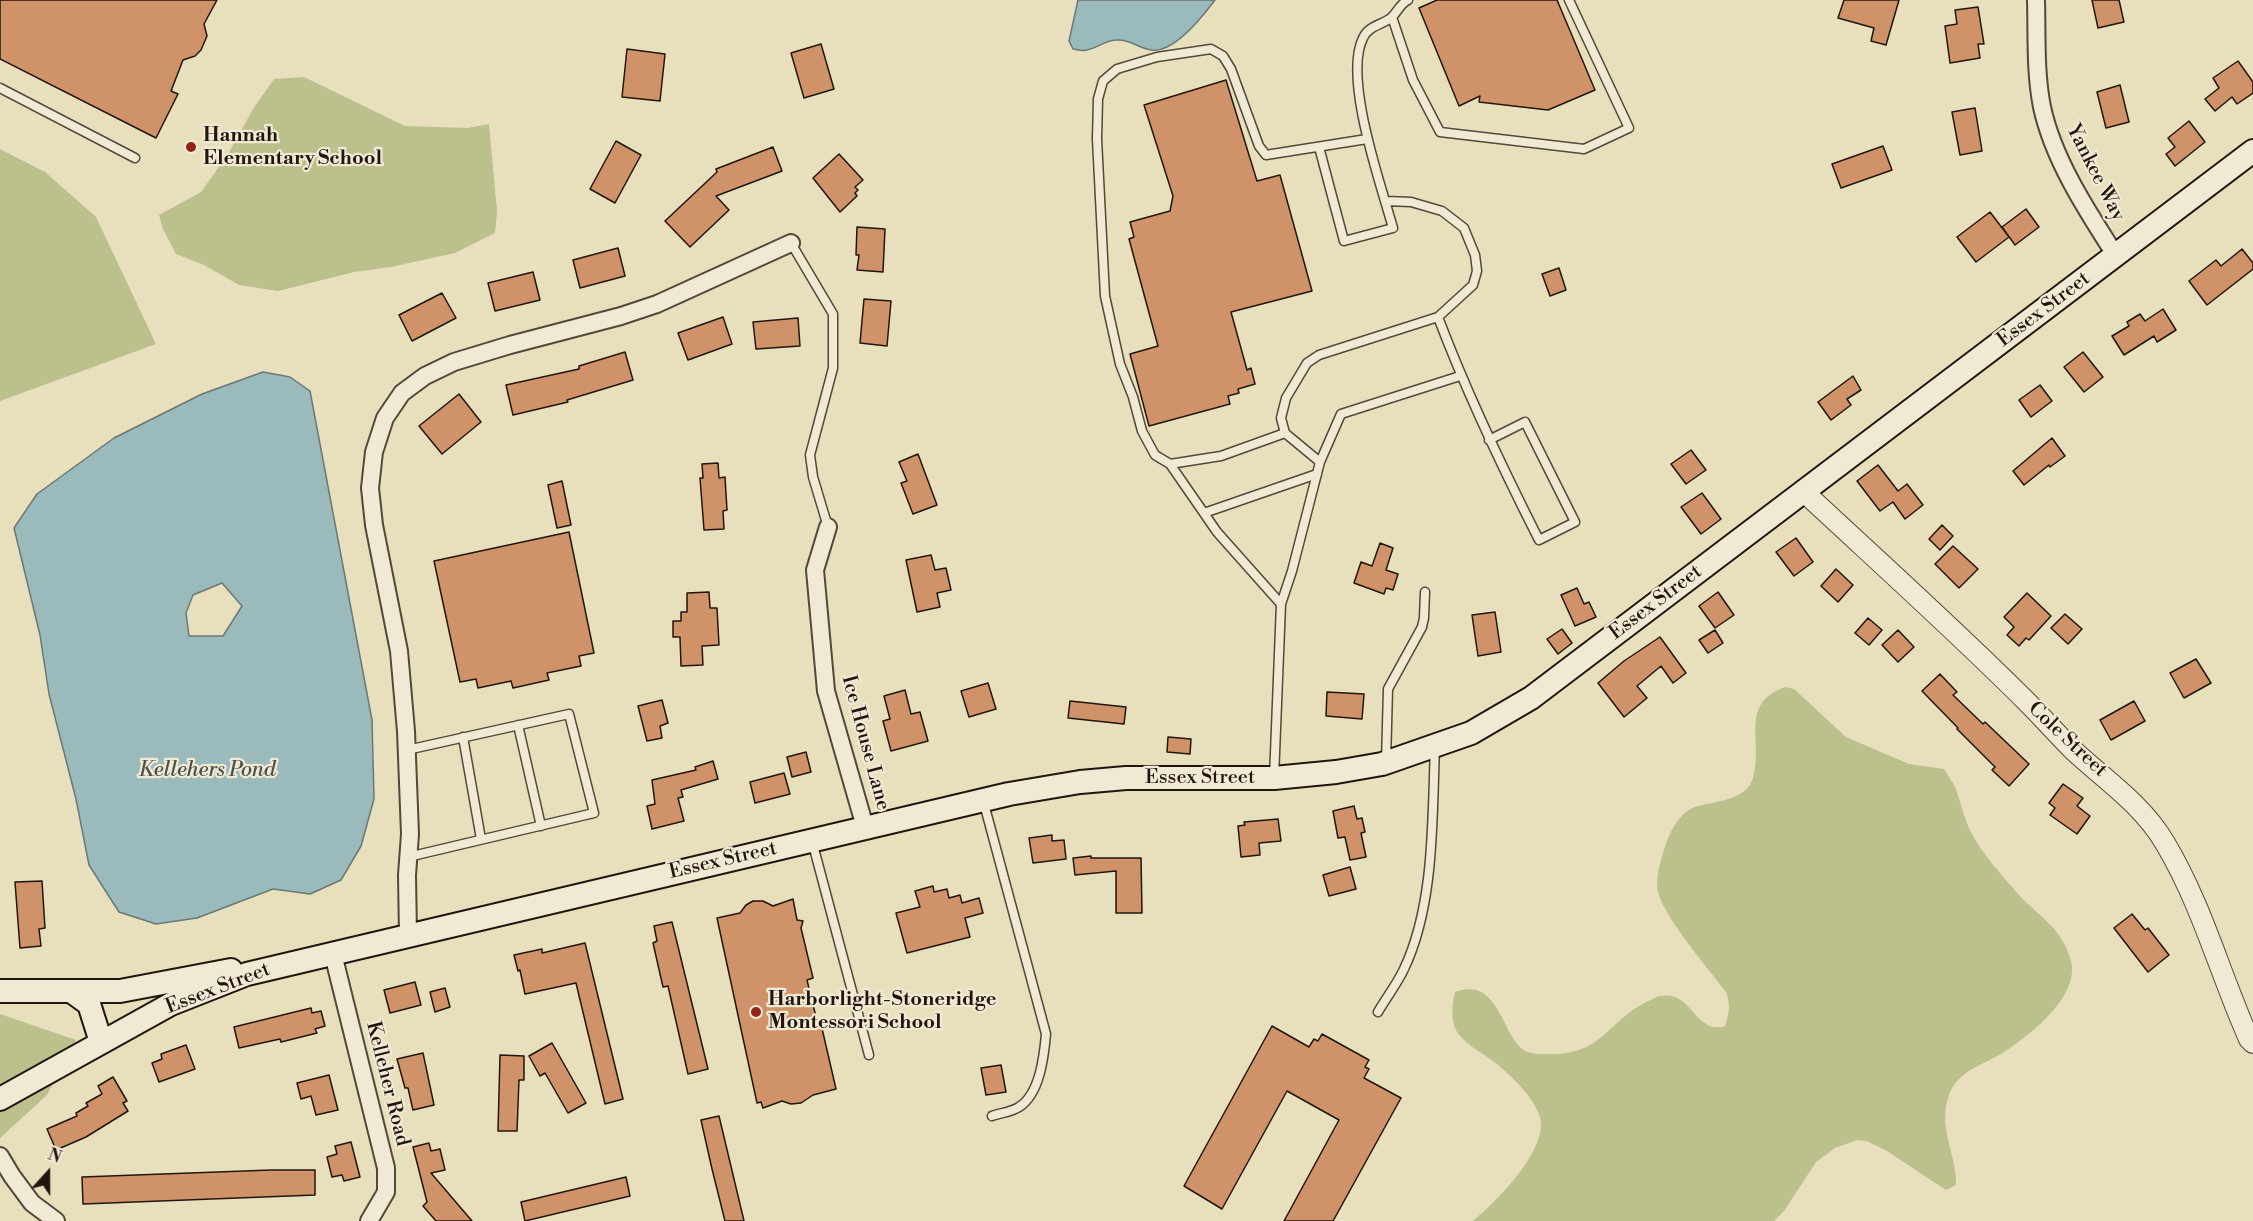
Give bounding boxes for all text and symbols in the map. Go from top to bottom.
street label: Yankee Way [2060,121,2130,225]
place label: Hannah Elementary School [203,124,382,171]
marker: Hannah Elementary School [184,140,198,154]
street label: Essex Street [1993,267,2095,353]
street label: Essex Street [1605,560,1707,646]
street label: Ice House Lane [835,673,895,813]
street label: Cole Street [2022,697,2112,783]
water label: Kellehers Pond [138,758,276,784]
street label: Essex Street [1145,766,1255,790]
street label: Essex Street [667,837,779,885]
street label: Essex Street [162,958,274,1020]
place label: Harborlight-Stoneridge Montessori School [768,988,997,1035]
marker: Harborlight-Stoneridge Montessori School [749,1005,763,1019]
street label: Kelleher Road [360,1019,414,1149]
north arrow [18,1143,78,1203]
text: N [45,1145,64,1168]

